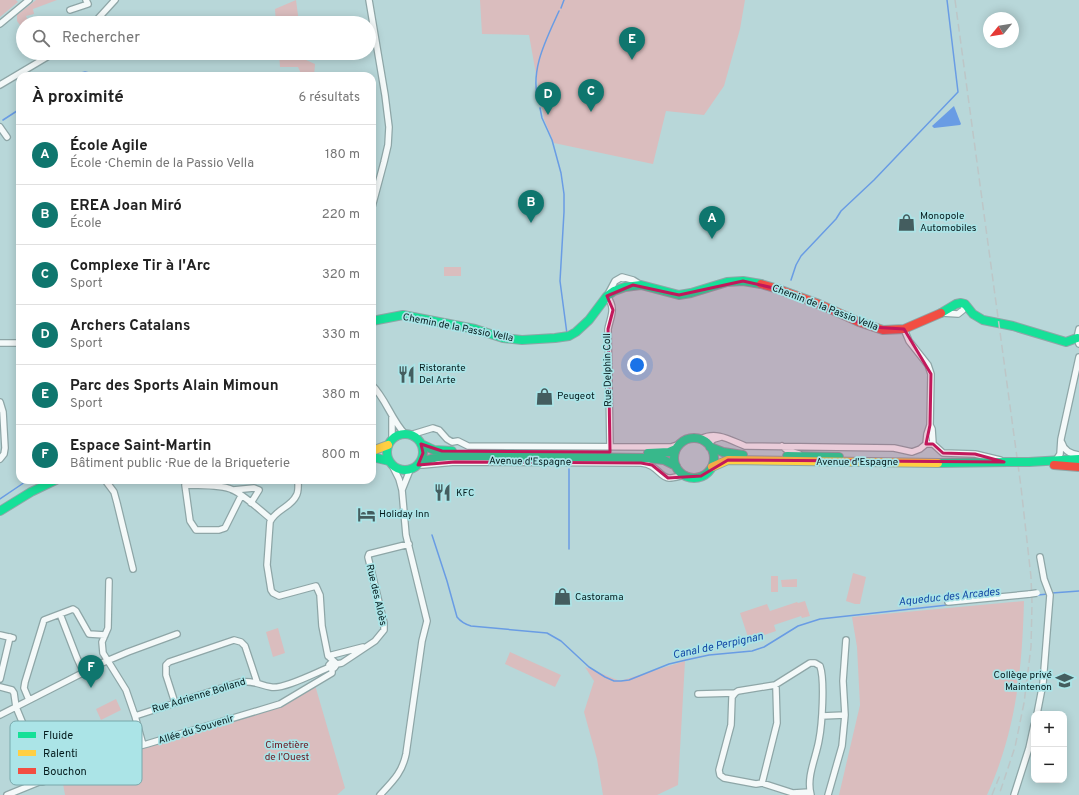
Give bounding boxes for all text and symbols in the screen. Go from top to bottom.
north arrow [983,12,1019,48]
search box [16,16,376,60]
icon: search [30,27,52,49]
pin: E [619,27,645,60]
text: Rechercher [62,29,140,48]
pin: C [578,79,604,112]
pin: D [535,82,561,115]
text: À proximité [32,87,124,109]
text: 6 résultats [298,90,360,106]
text: École Agile [70,137,148,156]
text: A [40,147,50,163]
text: 180 m [325,147,360,163]
text: École · Chemin de la Passio Vella [70,156,254,172]
pin: B [518,190,544,223]
text: EREA Joan Miró [70,197,182,216]
pin: A [699,206,725,239]
text: B [41,207,49,223]
text: 220 m [322,207,360,223]
place label: Monopole Automobiles [920,210,977,235]
shop icon: Monopole Automobiles [897,212,917,232]
text: École [70,216,102,232]
text: Complexe Tir à l'Arc [70,257,211,276]
text: C [41,267,49,283]
text: 320 m [322,267,360,283]
text: Sport [70,276,103,292]
street label: Chemin de la Passio Vella [770,282,880,334]
street label: Chemin de la Passio Vella [402,311,514,345]
text: Archers Catalans [70,317,190,336]
text: D [40,327,50,343]
text: 330 m [322,327,360,343]
street label: Rue Delphin Coll [601,333,615,407]
text: Sport [70,336,103,352]
your location [627,355,647,375]
place label: Ristorante Del Arte [419,362,466,387]
restaurant icon: Ristorante Del Arte [396,364,416,384]
text: Parc des Sports Alain Mimoun [70,377,279,396]
shop icon: Peugeot [534,386,554,406]
text: E [41,387,49,403]
text: 380 m [322,387,360,403]
place label: Peugeot [557,390,595,403]
text: Sport [70,396,103,412]
text: Espace Saint-Martin [70,437,211,456]
text: F [41,447,49,463]
text: 800 m [322,447,360,463]
street label: Avenue d'Espagne [489,455,571,469]
text: Bâtiment public · Rue de la Briqueterie [70,456,290,472]
street label: Avenue d'Espagne [816,456,898,469]
restaurant icon: KFC [433,483,453,503]
place label: KFC [456,487,474,500]
hotel icon: Holiday Inn [356,504,376,524]
place label: Holiday Inn [379,508,429,521]
street label: Rue des Aloès [363,563,389,627]
water label: Aqueduc des Arcades [898,585,1001,609]
shop icon: Castorama [552,587,572,607]
place label: Castorama [575,591,623,604]
water label: Canal de Perpignan [671,630,765,662]
pin: F [78,655,104,688]
place label: Collège privé Maintenon [994,669,1052,694]
school or university icon: Collège privé Maintenon [1055,671,1075,691]
street label: Rue Adrienne Bolland [151,676,247,716]
map controls [1031,711,1067,783]
button: + [1031,711,1067,747]
street label: Allée du Souvenir [157,712,236,748]
legend [10,721,142,785]
text: Fluide [43,729,73,743]
park label: Cimetière de l'Ouest [265,739,310,764]
text: Ralenti [43,747,78,761]
button: − [1031,747,1067,783]
text: Bouchon [43,765,87,779]

